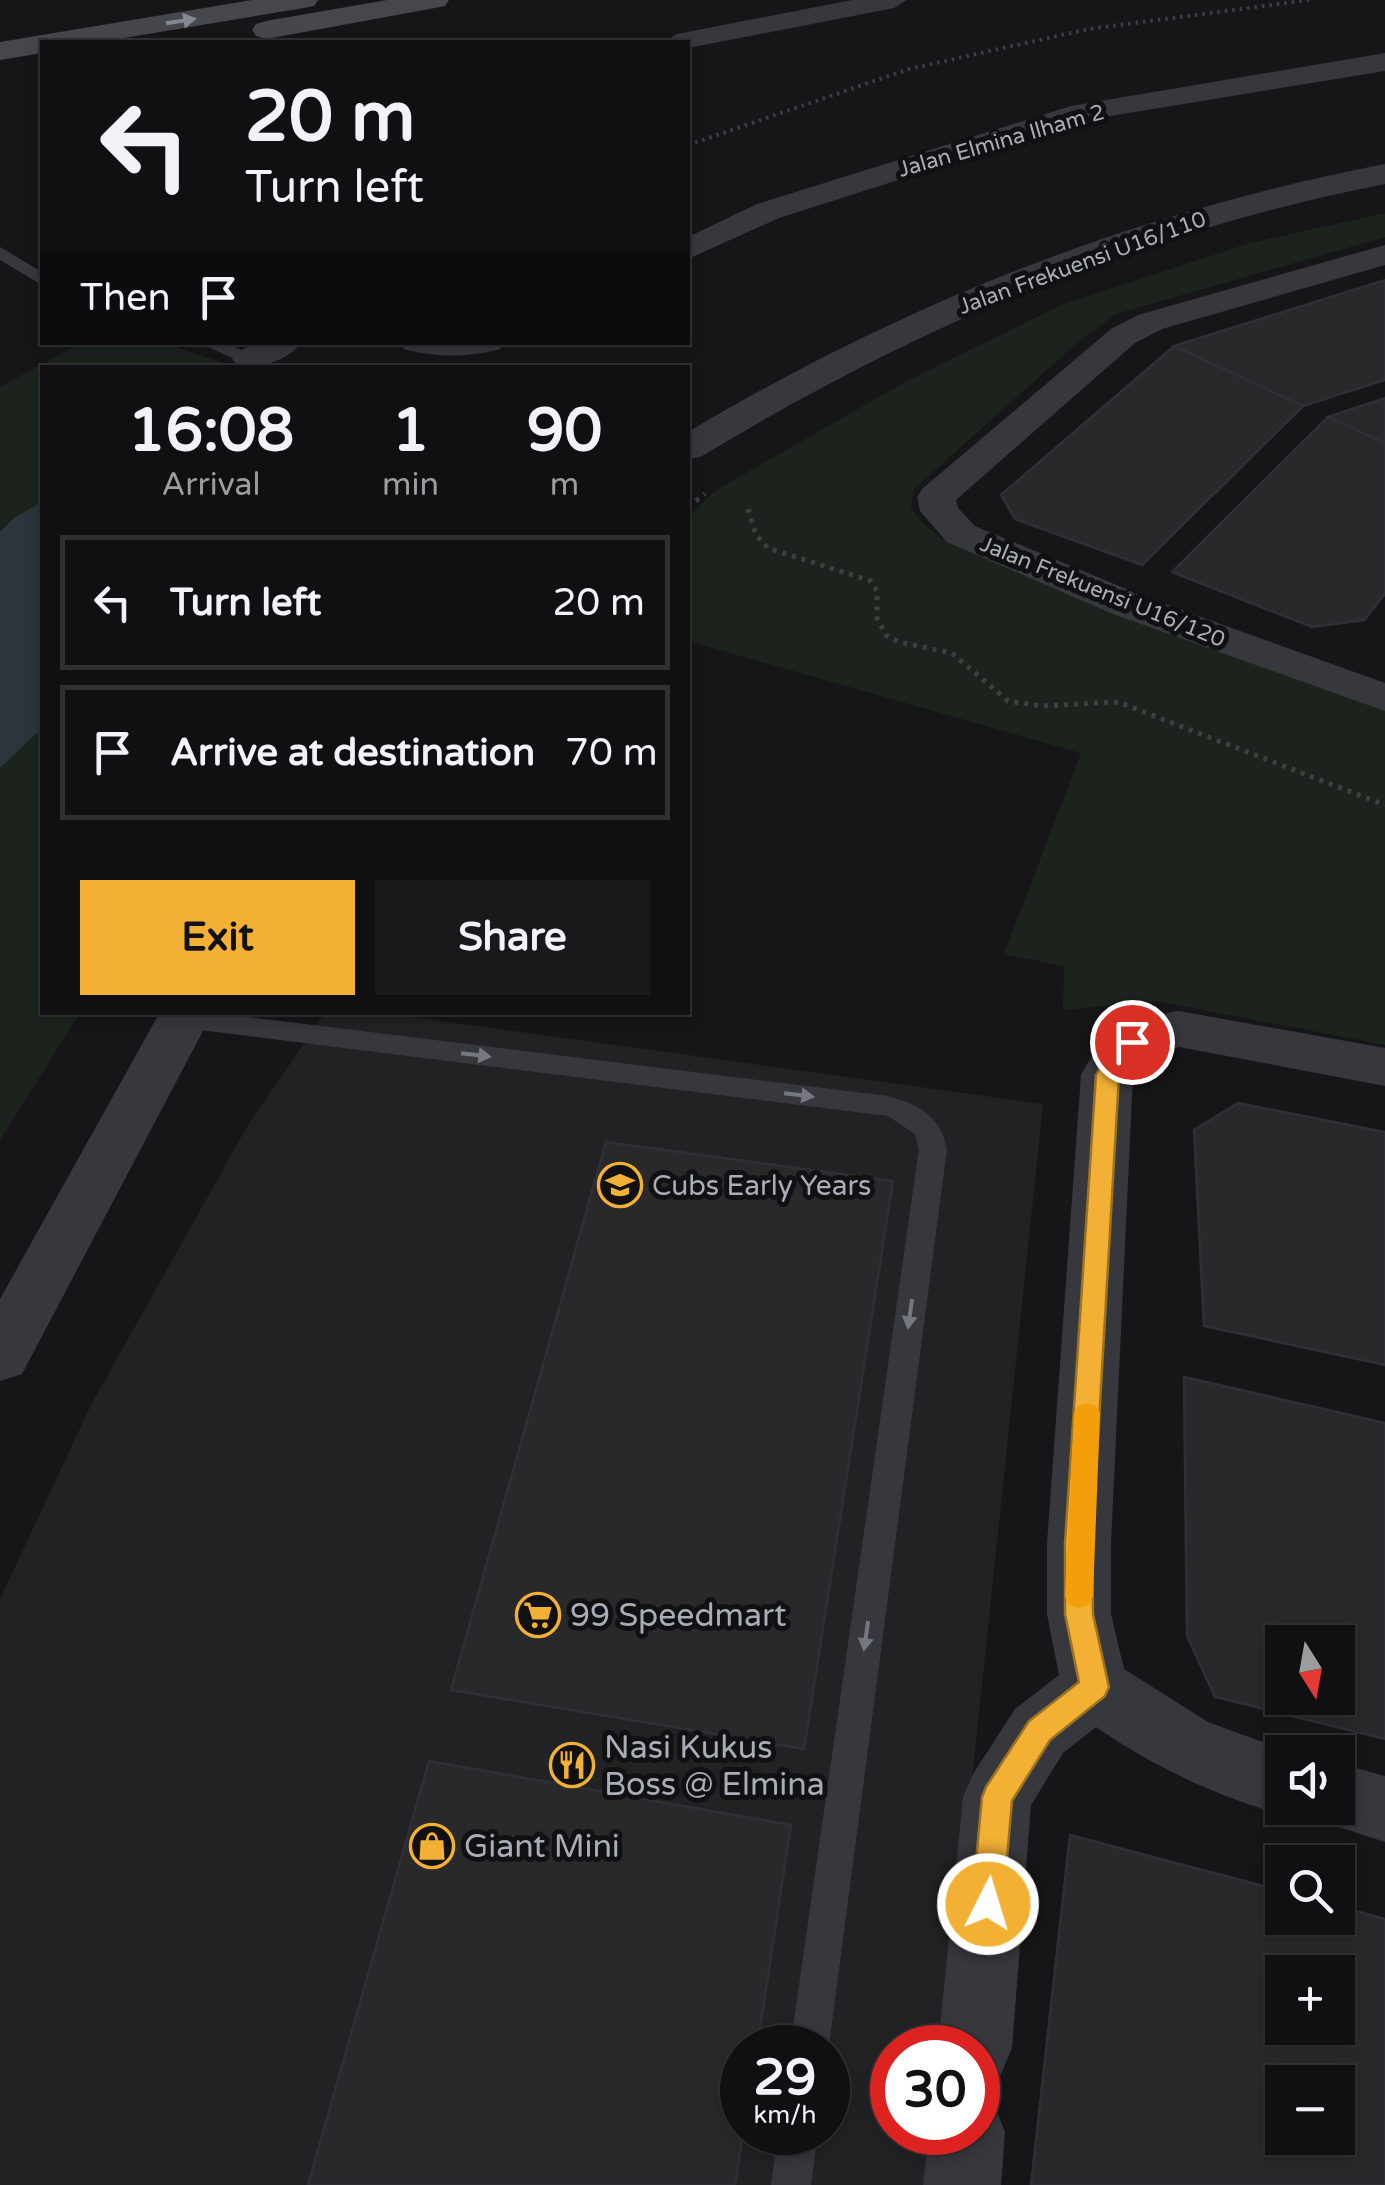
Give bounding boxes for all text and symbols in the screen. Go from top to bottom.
one-way arrow [165,13,197,28]
text: 20 m [245,76,415,160]
icon: left [80,80,210,210]
street label: Jalan Elmina Ilham 2 [895,99,1107,183]
text: Turn left [245,161,424,215]
street label: Jalan Frekuensi U16/110 [955,206,1210,320]
icon: arrive [191,270,246,325]
text: Then [80,275,171,321]
text: 16:08 [128,395,294,467]
text: 1 [392,395,429,467]
text: 90 [527,395,602,467]
text: Arrival [162,466,260,504]
text: min [382,466,439,504]
text: m [550,466,579,504]
street label: Jalan Frekuensi U16/120 [977,531,1229,653]
icon: left [85,575,140,630]
text: Turn left [170,580,321,626]
text: 20 m [553,580,645,626]
icon: arrive [85,725,140,780]
text: Arrive at destination [170,730,535,776]
text: 70 m [565,730,658,776]
button: Exit [80,880,355,995]
button: Share [375,880,650,995]
pin [1090,1000,1175,1085]
icon: arrive [1105,1015,1160,1070]
one-way arrow [461,1047,493,1063]
one-way arrow [784,1087,815,1103]
school or university icon: Cubs Early Years [597,1162,643,1208]
place label: Cubs Early Years [652,1169,872,1203]
one-way arrow [902,1299,918,1330]
supermarket icon: 99 Speedmart [515,1592,561,1638]
place label: 99 Speedmart [570,1597,786,1635]
one-way arrow [858,1621,874,1652]
north arrow [1265,1625,1355,1715]
map controls [1265,1625,1355,2155]
place label: Nasi Kukus Boss @ Elmina [604,1729,825,1804]
button: sound [1265,1735,1355,1825]
restaurant icon: Nasi Kukus Boss @ Elmina [549,1742,595,1788]
shop icon: Giant Mini [409,1823,455,1869]
place label: Giant Mini [464,1828,620,1866]
button: search [1265,1845,1355,1935]
position arrow [936,1852,1040,1956]
button: + [1265,1955,1355,2045]
speed limit sign: 30 [870,2025,1000,2155]
text: 29 [754,2048,816,2108]
button: − [1265,2065,1355,2155]
text: km/h [754,2100,816,2130]

